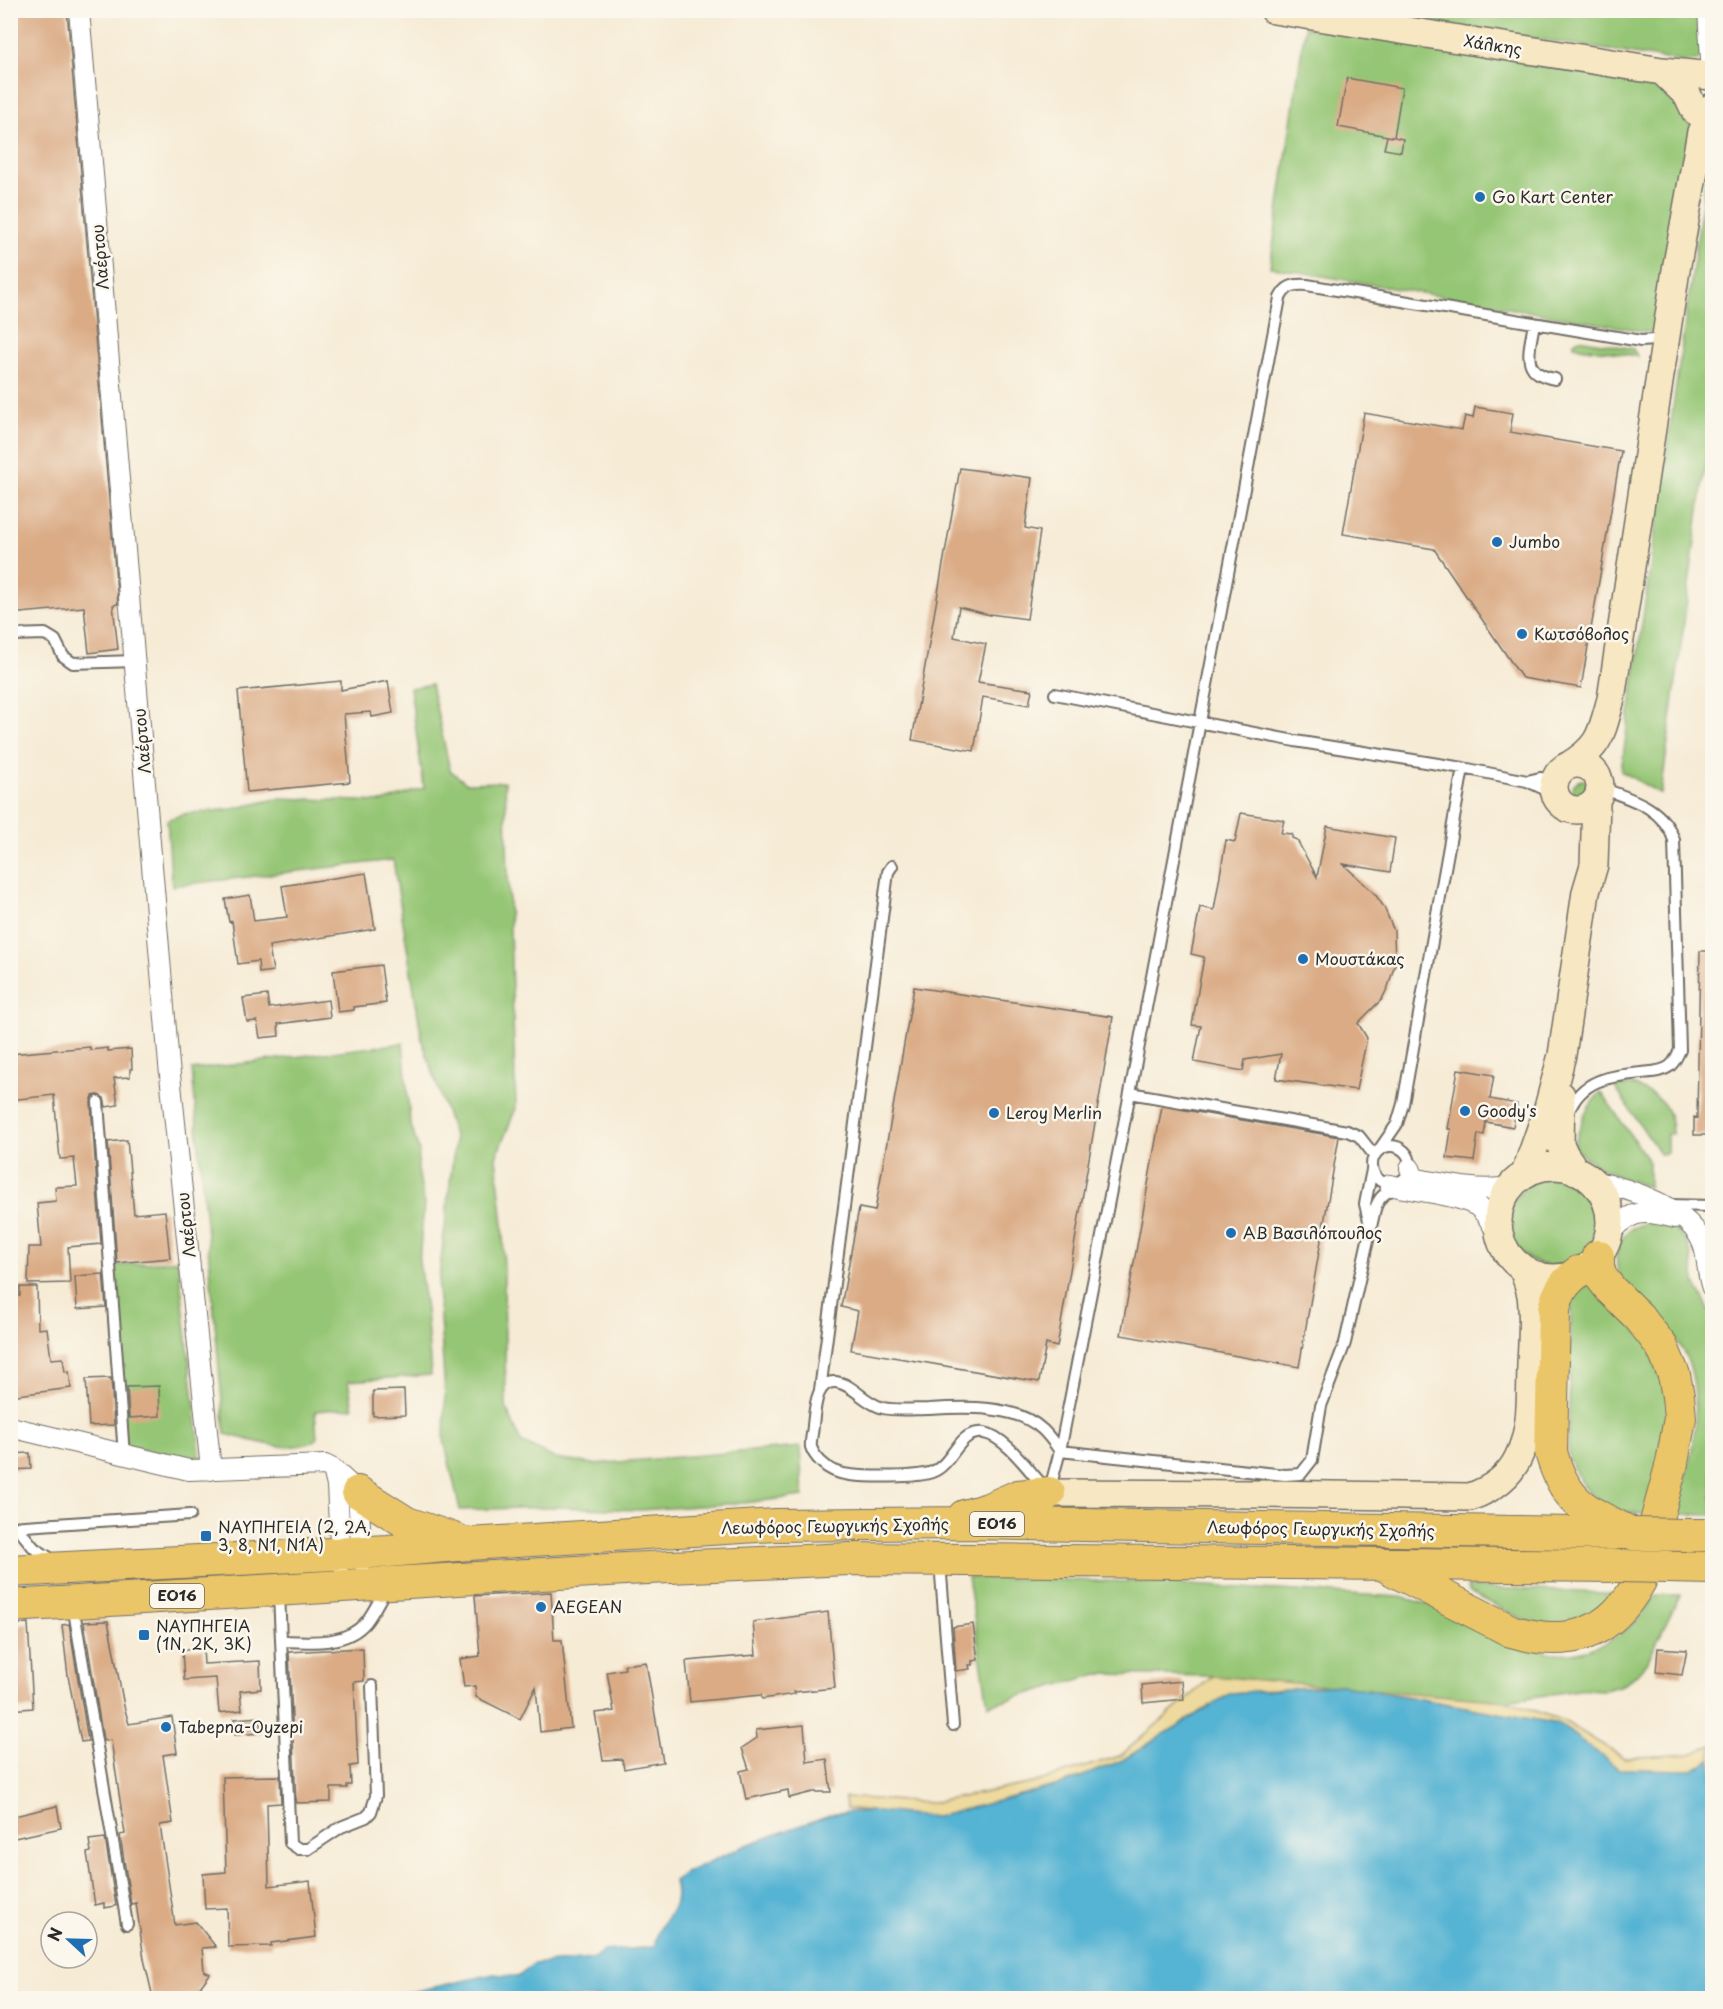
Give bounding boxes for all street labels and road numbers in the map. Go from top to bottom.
street label: Χάλκης [1462,28,1524,60]
street label: Λαέρτου [84,223,114,291]
street label: Λαέρτου [126,707,156,775]
street label: Λαέρτου [170,1191,200,1259]
street label: Λεωφόρος Γεωργικής Σχολής [721,1511,949,1539]
road number: ΕΟ16 [970,1512,1024,1536]
street label: Λεωφόρος Γεωργικής Σχολής [1207,1514,1435,1542]
road number: ΕΟ16 [150,1584,204,1608]

